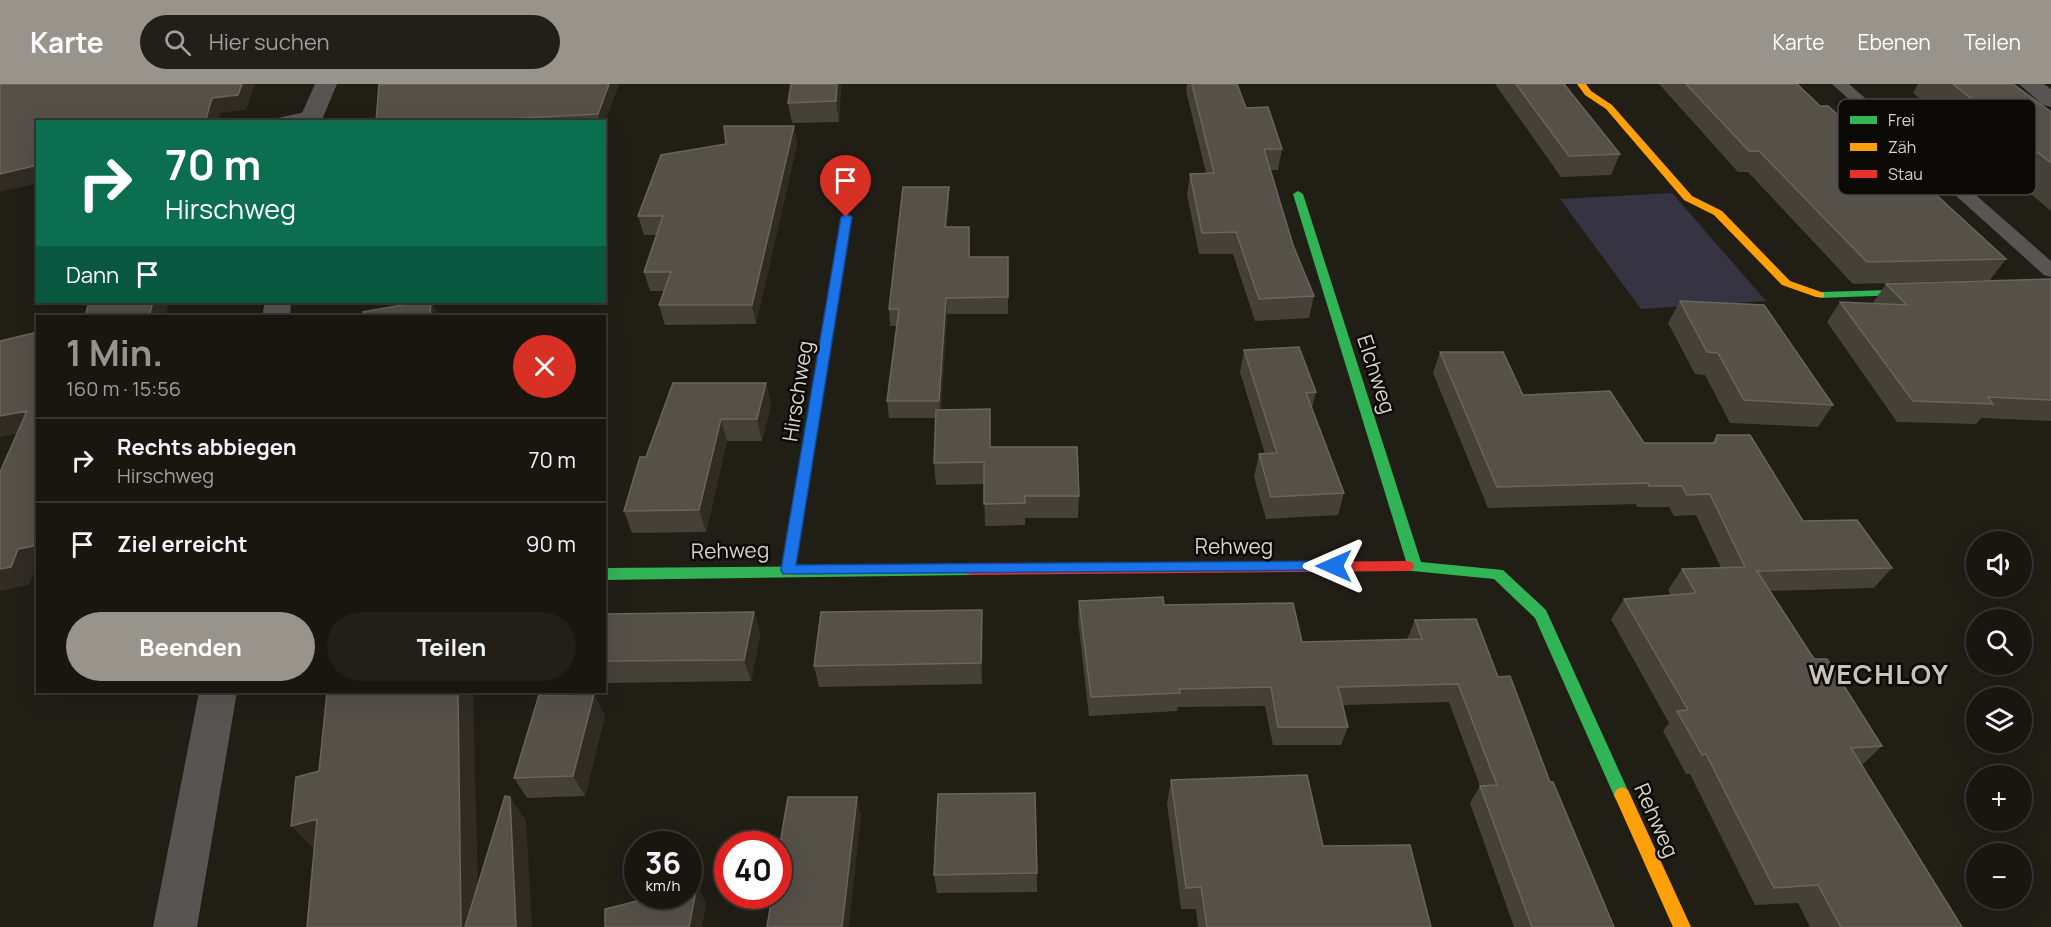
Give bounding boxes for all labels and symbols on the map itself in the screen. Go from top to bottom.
legend [1838,99,2036,195]
text: Frei [1888,109,1915,131]
text: Zäh [1888,136,1916,158]
pin [820,155,871,217]
text: Stau [1888,163,1923,185]
street label: Elchweg [1351,331,1403,417]
street label: Hirschweg [775,338,819,444]
street label: Rehweg [1195,532,1273,560]
position arrow [1302,534,1366,598]
street label: Rehweg [691,535,769,565]
district label: WECHLOY [1808,655,1950,692]
street label: Rehweg [1628,778,1686,862]
speed limit sign: 40 [714,831,792,909]

